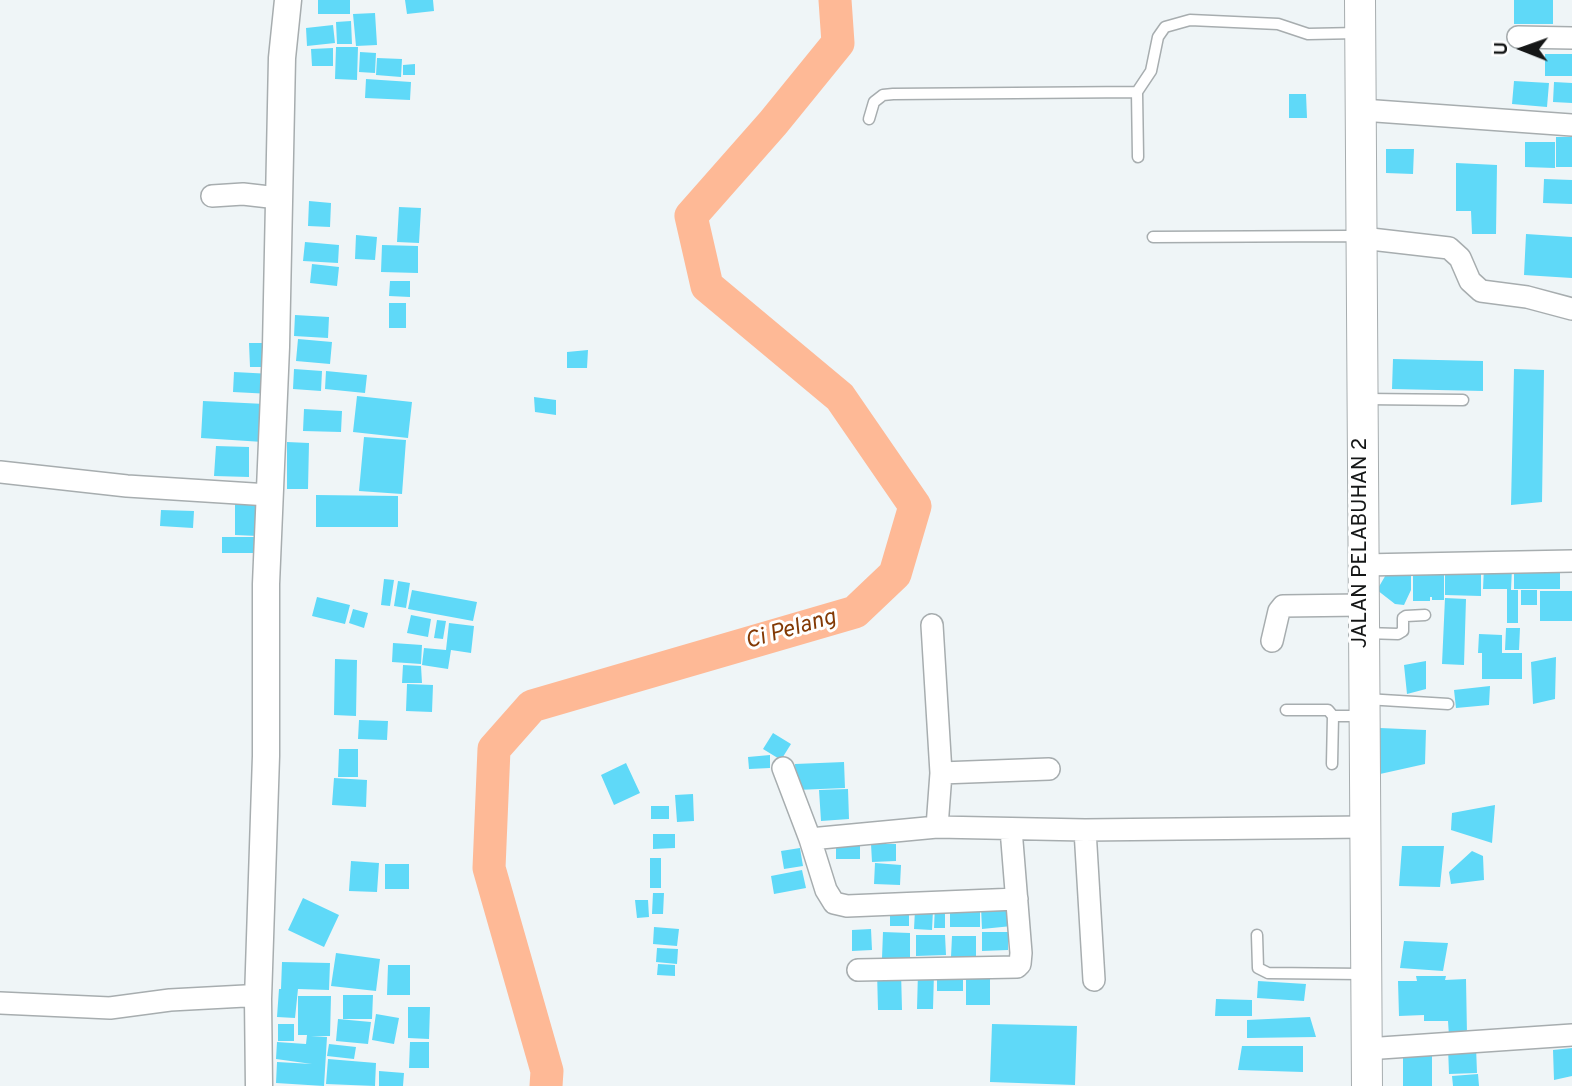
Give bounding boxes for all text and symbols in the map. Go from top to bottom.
north arrow [1488,14,1558,84]
text: U [1490,42,1514,56]
street label: JALAN PELABUHAN 2 [1349,438,1375,648]
water label: Ci Pelang [743,605,839,657]

